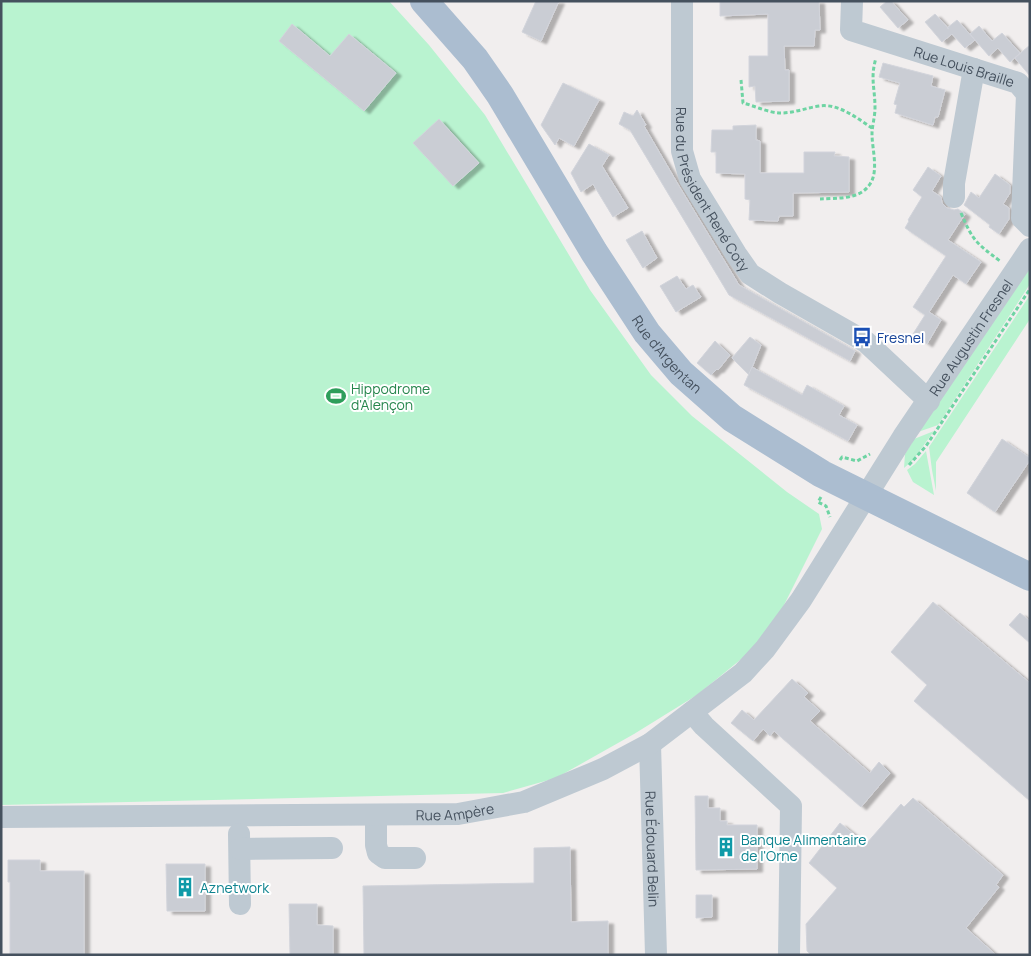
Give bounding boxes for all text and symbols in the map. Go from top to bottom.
street label: Rue Louis Braille [912,41,1017,91]
street label: Rue du Président René Coty [673,107,755,276]
street label: Rue Augustin Fresnel [924,275,1017,399]
street label: Rue d'Argentan [628,311,706,397]
bus stop icon: Fresnel [851,326,873,348]
place label: Fresnel [877,328,924,347]
place label: Hippodrome d'Alençon [351,379,430,414]
sports icon: Hippodrome d'Alençon [325,385,347,407]
street label: Rue Édouard Belin [642,790,664,907]
street label: Rue Ampère [416,798,495,824]
place label: Banque Alimentaire de l'Orne [741,830,867,865]
building icon: Banque Alimentaire de l'Orne [715,836,737,858]
building icon: Aznetwork [174,876,196,898]
place label: Aznetwork [200,878,270,897]

